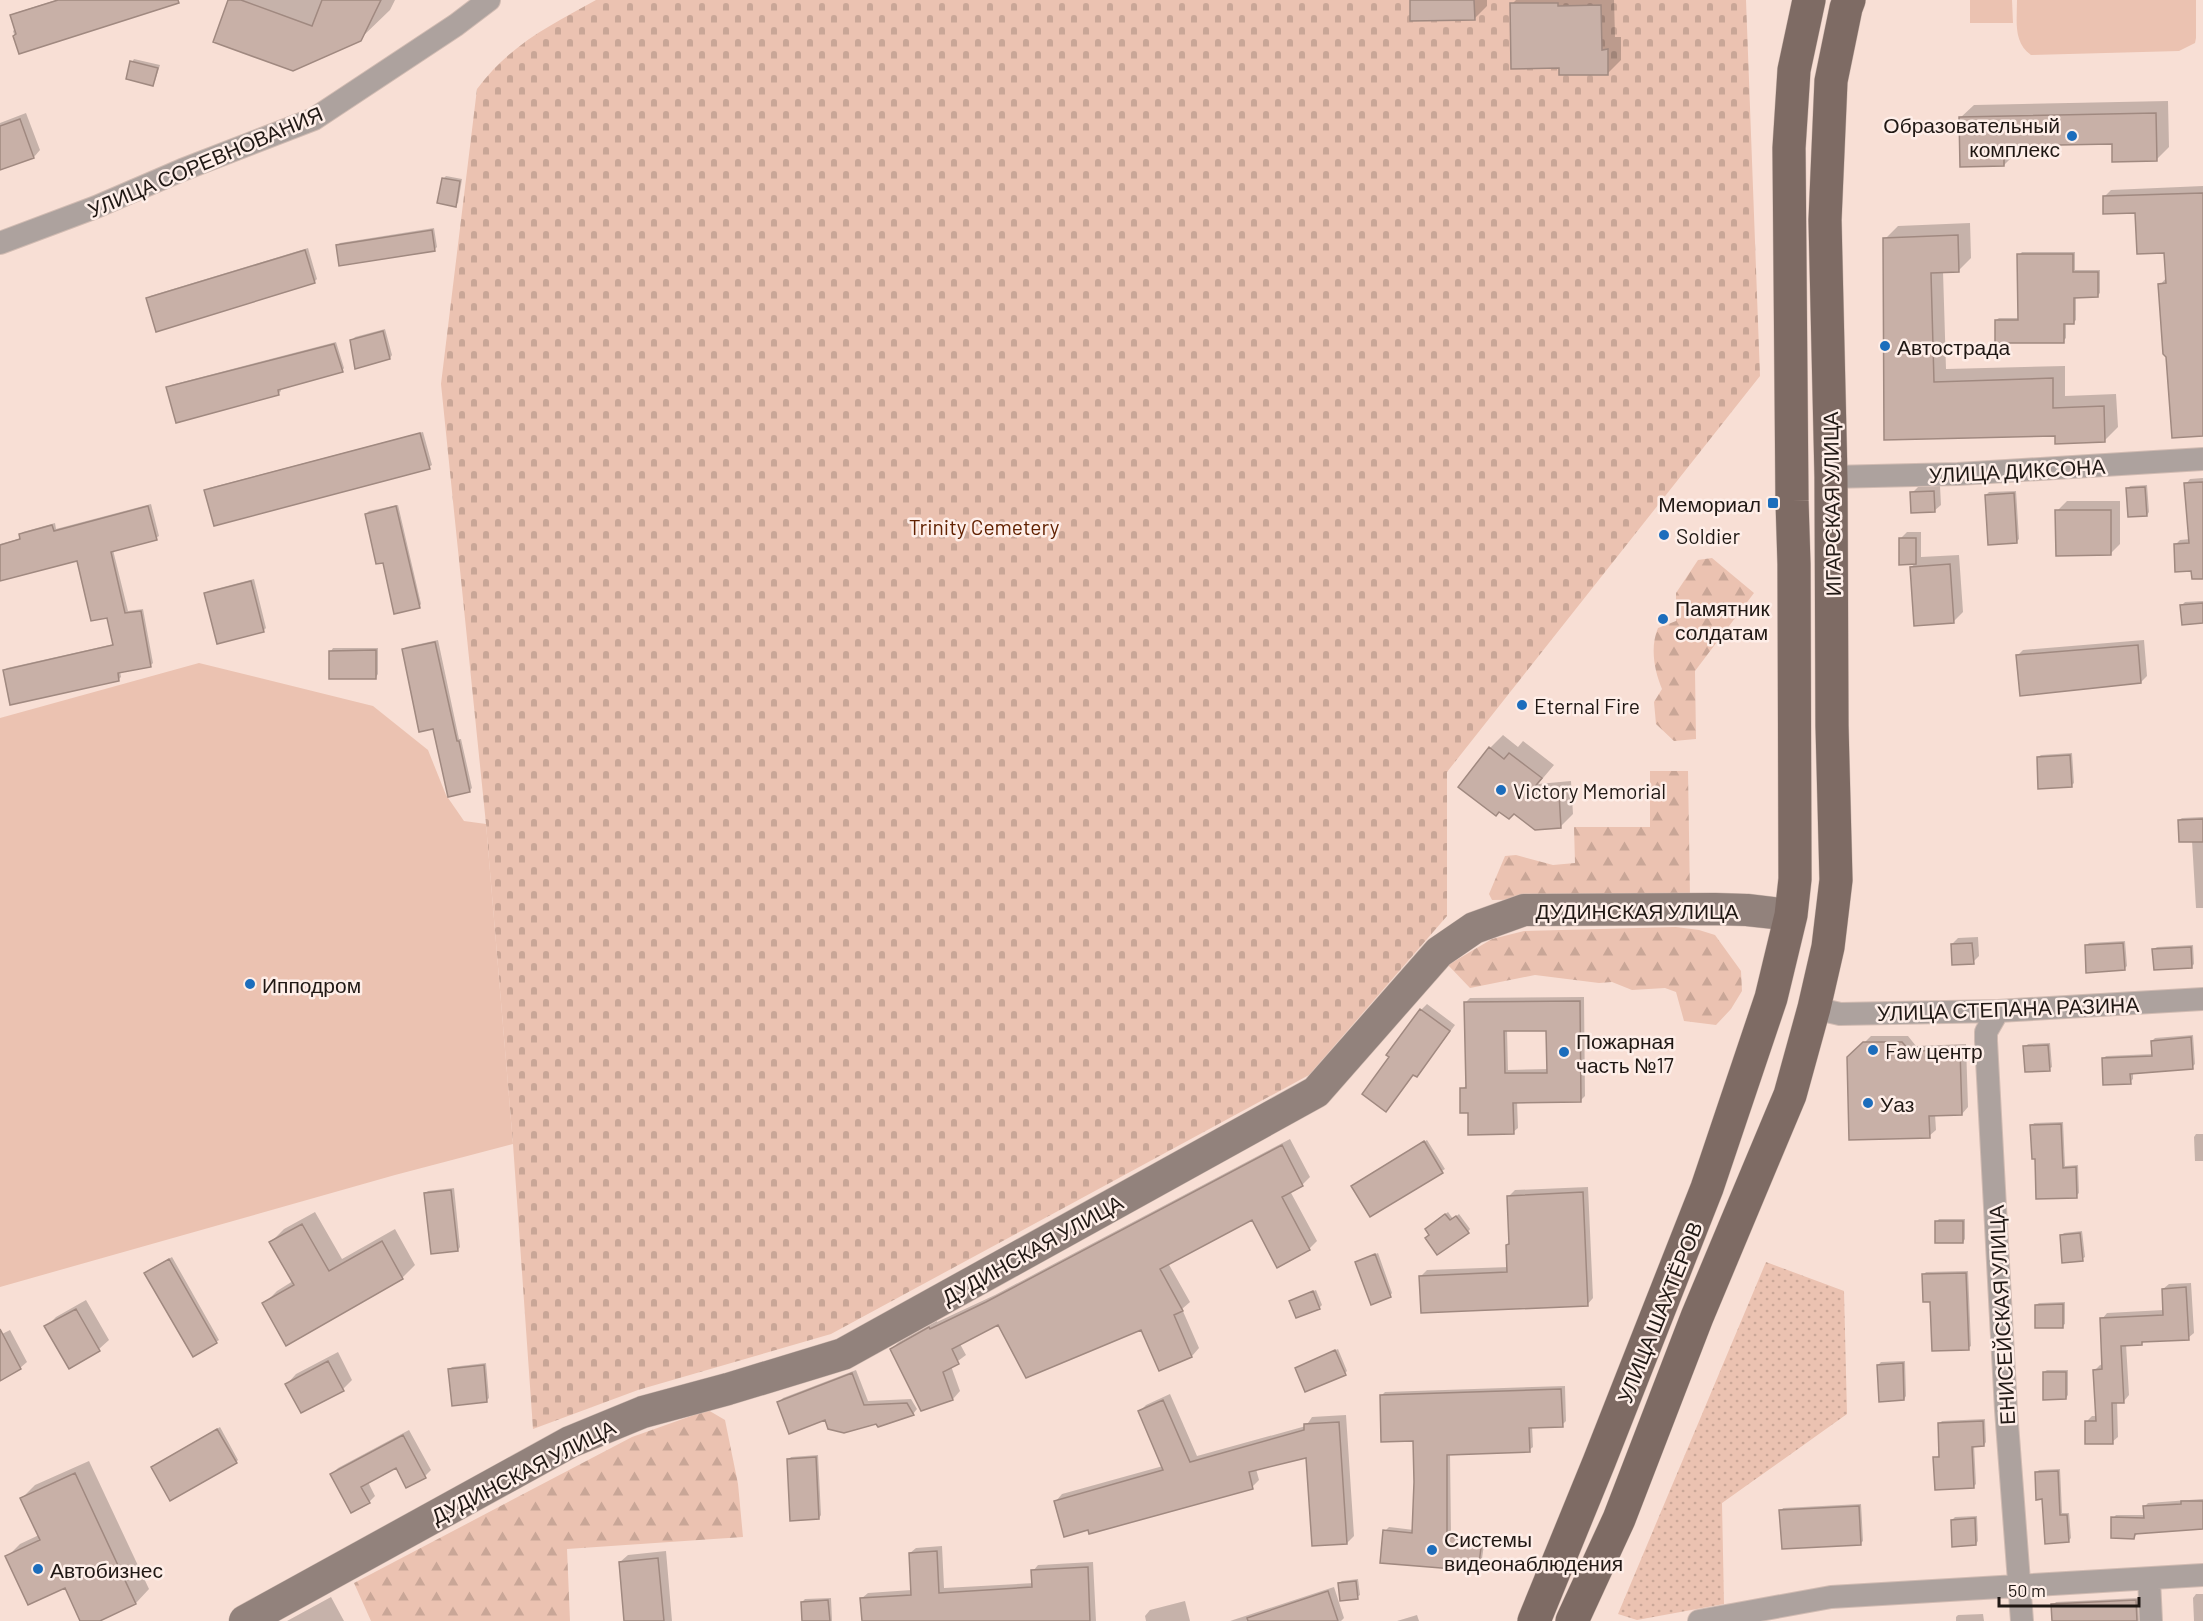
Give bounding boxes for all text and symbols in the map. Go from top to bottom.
street label: УЛИЦА СОРЕВНОВАНИЯ [84,100,326,222]
place label: Образовательный комплекс [1883,112,2060,161]
marker: Образовательный комплекс [2065,129,2079,143]
place label: Автострада [1897,334,2010,359]
marker: Автострада [1878,339,1892,353]
street label: ИГАРСКАЯ УЛИЦА [1817,411,1845,597]
street label: УЛИЦА ДИКСОНА [1928,453,2106,487]
place label: Мемориал [1658,491,1761,516]
marker: Мемориал [1766,496,1780,510]
park label: Trinity Cemetery [909,514,1060,539]
place label: Soldier [1676,523,1741,548]
marker: Soldier [1657,528,1671,542]
place label: Памятник солдатам [1675,595,1771,644]
marker: Памятник солдатам [1656,612,1670,626]
place label: Eternal Fire [1534,693,1640,718]
marker: Eternal Fire [1515,698,1529,712]
place label: Victory Memorial [1513,778,1666,803]
marker: Victory Memorial [1494,783,1508,797]
street label: ДУДИНСКАЯ УЛИЦА [1535,898,1739,923]
place label: Ипподром [262,972,361,997]
marker: Ипподром [243,977,257,991]
street label: УЛИЦА СТЕПАНА РАЗИНА [1876,991,2140,1025]
place label: Пожарная часть №17 [1576,1028,1675,1077]
place label: Faw центр [1885,1038,1983,1063]
marker: Faw центр [1866,1043,1880,1057]
marker: Пожарная часть №17 [1557,1045,1571,1059]
place label: Уаз [1880,1091,1914,1116]
marker: Уаз [1861,1096,1875,1110]
street label: ДУДИНСКАЯ УЛИЦА [937,1189,1127,1309]
street label: ЕНИСЕЙСКАЯ УЛИЦА [1983,1204,2019,1426]
street label: УЛИЦА ШАХТЁРОВ [1611,1218,1707,1406]
street label: ДУДИНСКАЯ УЛИЦА [427,1414,619,1528]
place label: Системы видеонаблюдения [1444,1526,1623,1575]
marker: Системы видеонаблюдения [1425,1543,1439,1557]
place label: Автобизнес [50,1557,163,1582]
marker: Автобизнес [31,1562,45,1576]
scale bar [1999,1570,2138,1608]
text: 50 m [2008,1579,2046,1601]

